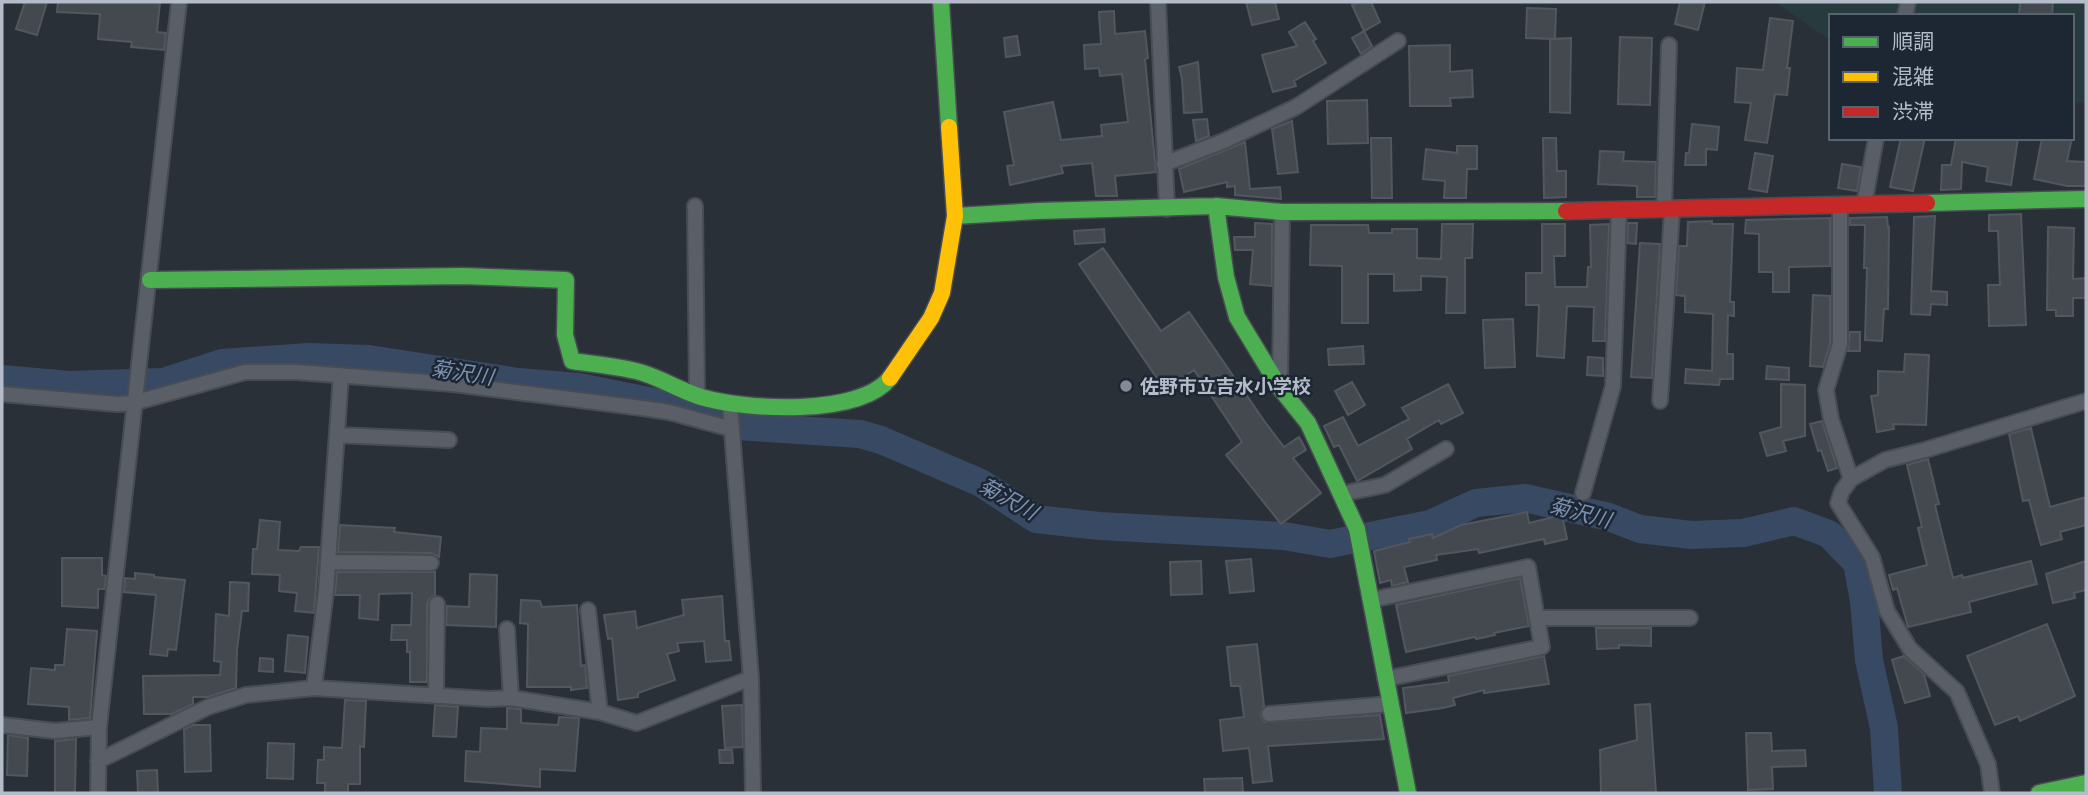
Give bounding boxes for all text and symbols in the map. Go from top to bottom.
legend [1829,14,2074,140]
text: 順調 [1892,29,1934,55]
text: 混雑 [1892,64,1934,90]
text: 渋滞 [1892,99,1934,125]
water label: 菊沢川 [429,355,497,391]
place label: 佐野市立吉水小学校 [1140,375,1311,399]
marker: 佐野市立吉水小学校 [1118,378,1134,394]
water label: 菊沢川 [974,472,1044,527]
water label: 菊沢川 [1546,492,1616,534]

